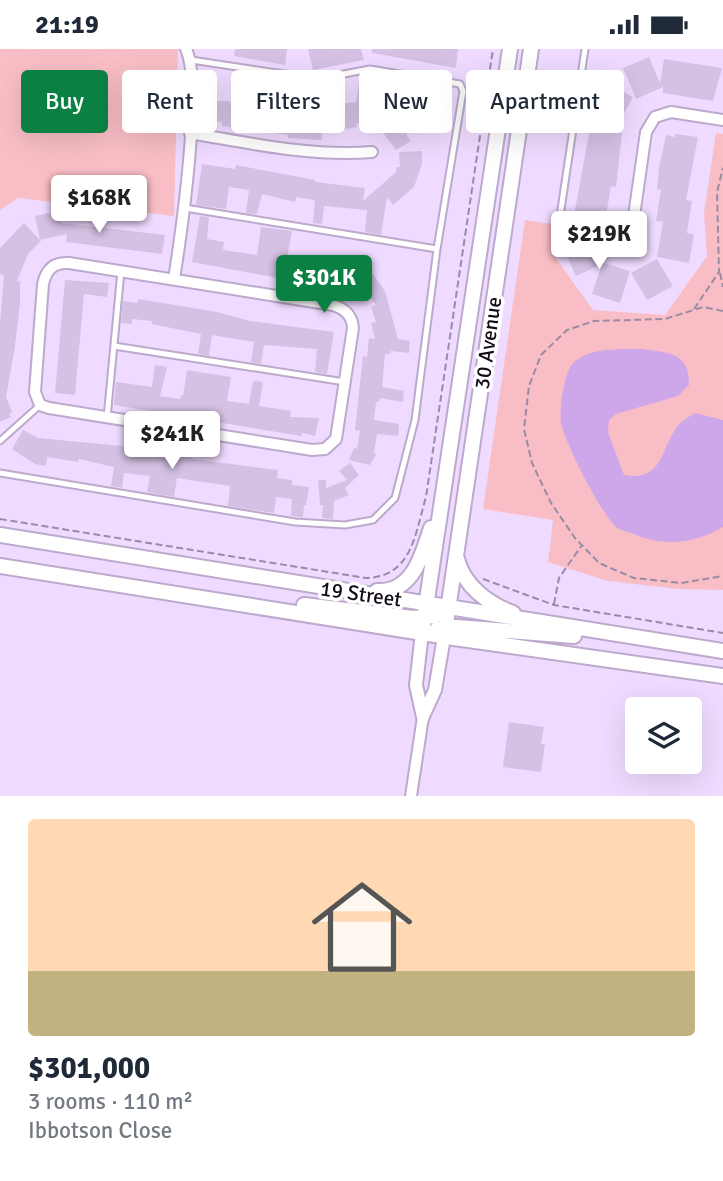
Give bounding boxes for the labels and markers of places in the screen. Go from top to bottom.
pin: $168K [50,176,148,235]
pin: $219K [550,211,648,271]
pin: $301K [275,255,373,315]
pin: $241K [123,411,221,471]

